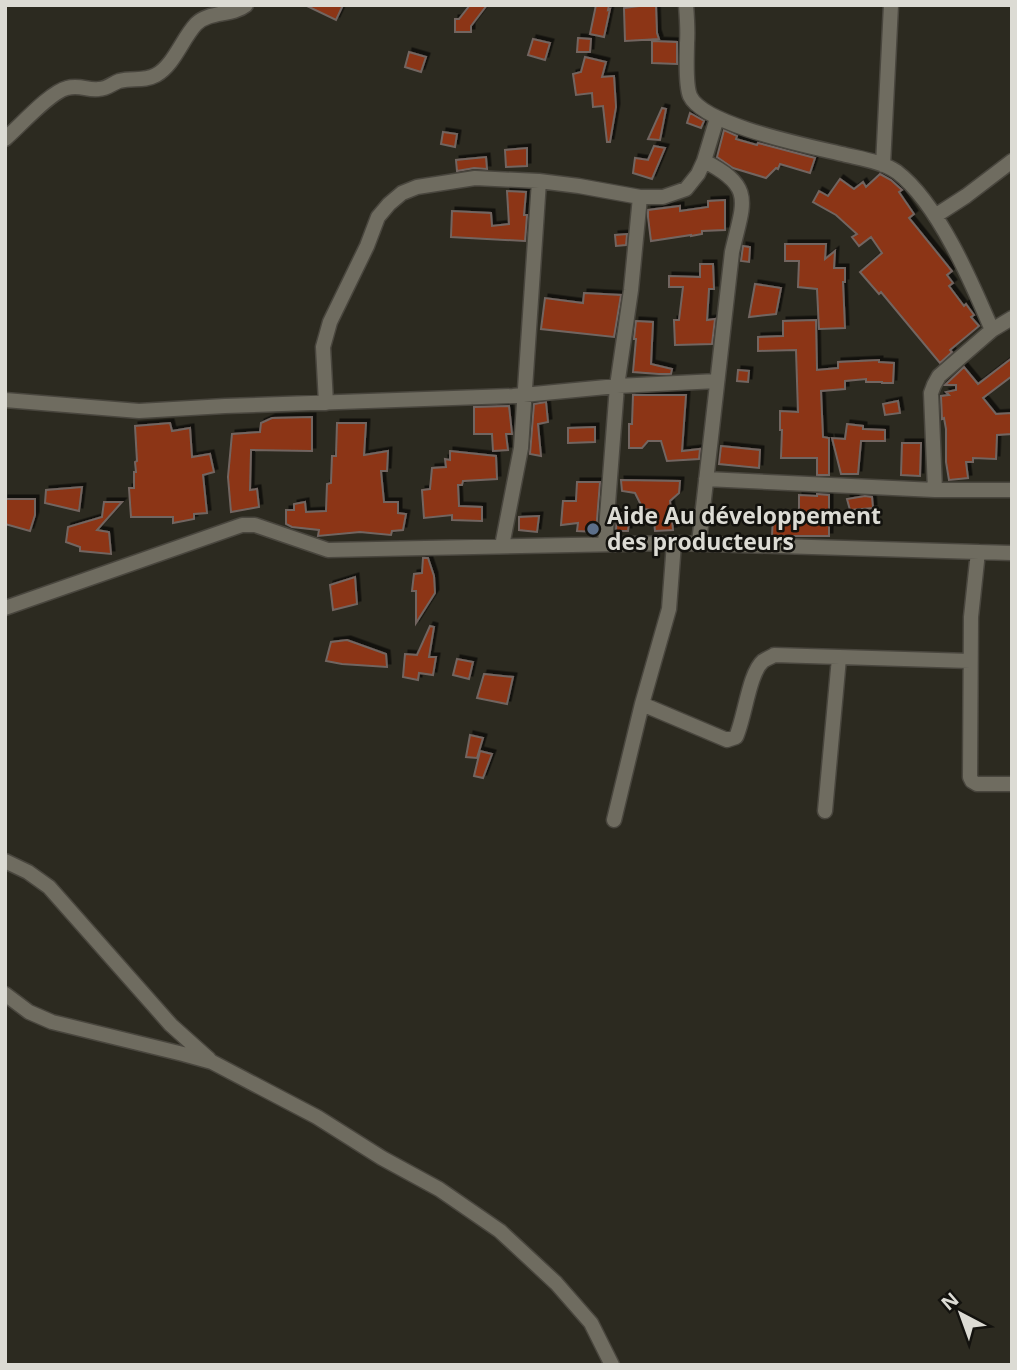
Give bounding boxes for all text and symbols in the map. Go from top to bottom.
place label: Aide Au développement des producteurs [607,499,881,557]
marker: Aide Au développement des producteurs [585,521,601,537]
north arrow [926,1279,996,1349]
text: N [935,1286,964,1316]

